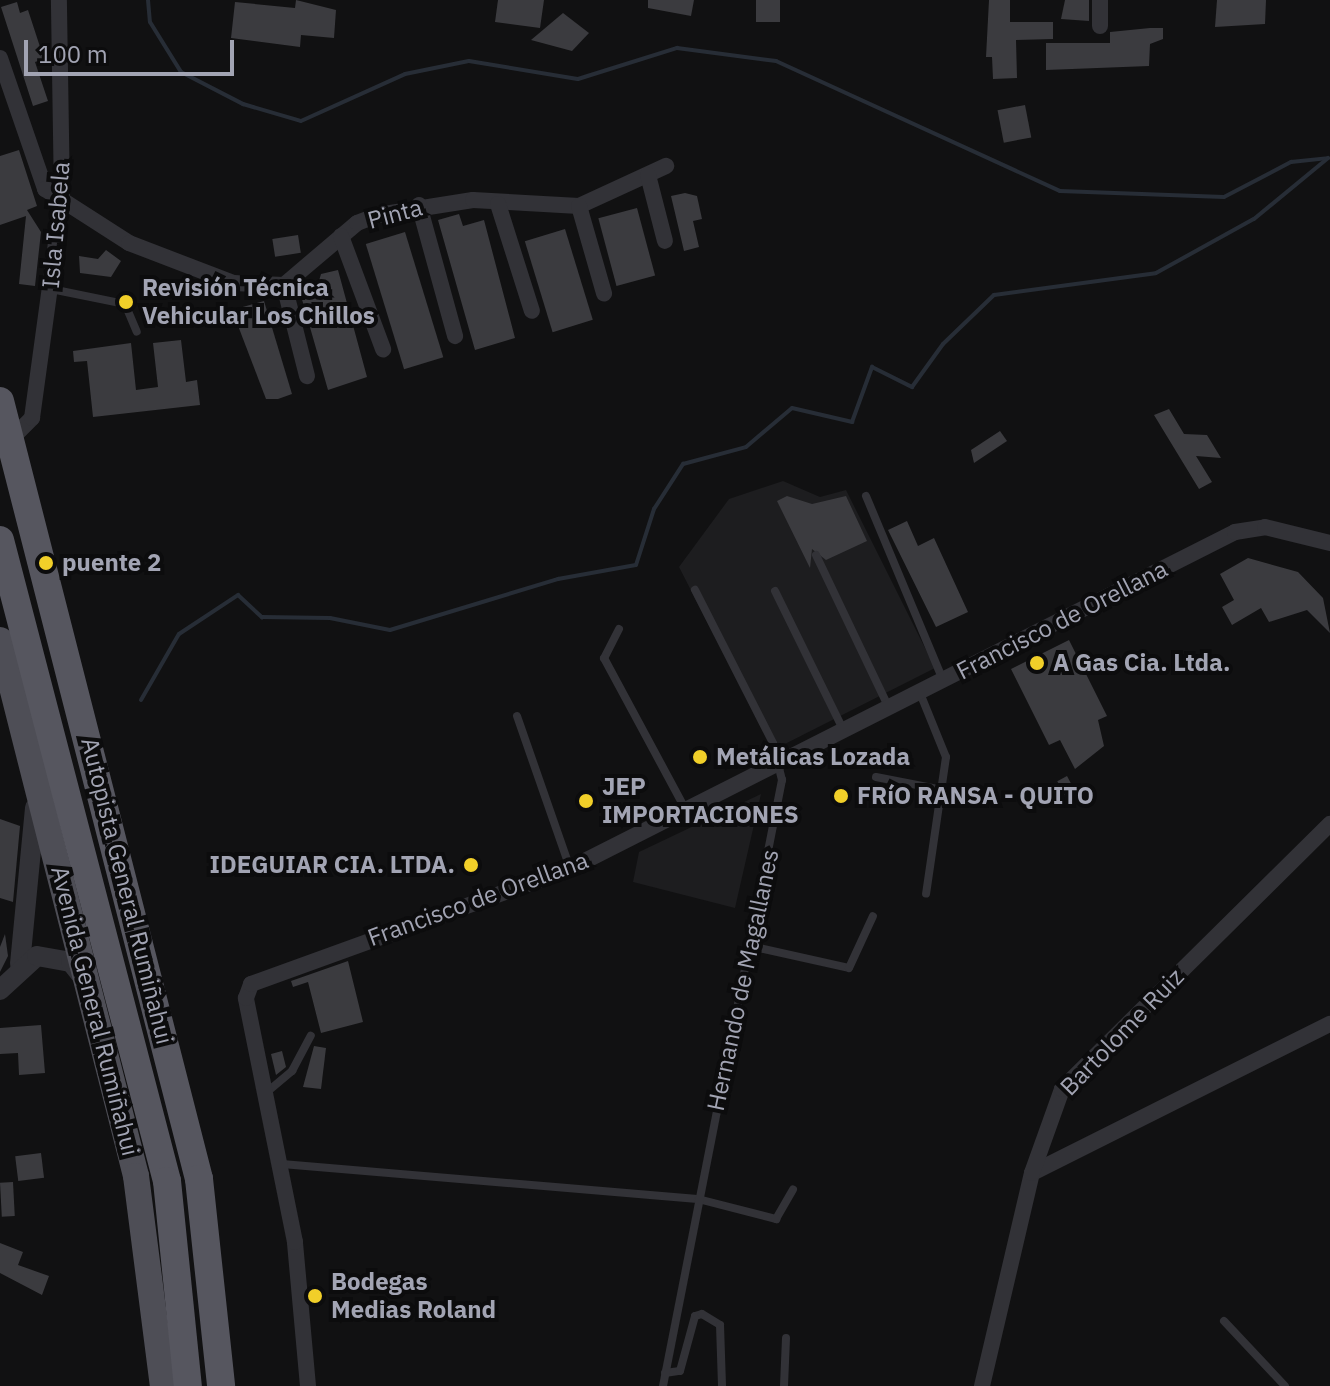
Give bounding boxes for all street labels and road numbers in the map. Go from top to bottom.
street label: Isla Isabela [36,161,76,289]
street label: Pinta [365,193,425,235]
street label: Francisco de Orellana [952,554,1172,686]
street label: Autopista General Rumiñahui [75,735,179,1047]
street label: Francisco de Orellana [364,846,592,952]
street label: Hernando de Magallanes [701,847,785,1113]
street label: Avenida General Rumiñahui [45,863,145,1159]
street label: Bartolome Ruiz [1054,963,1190,1101]

